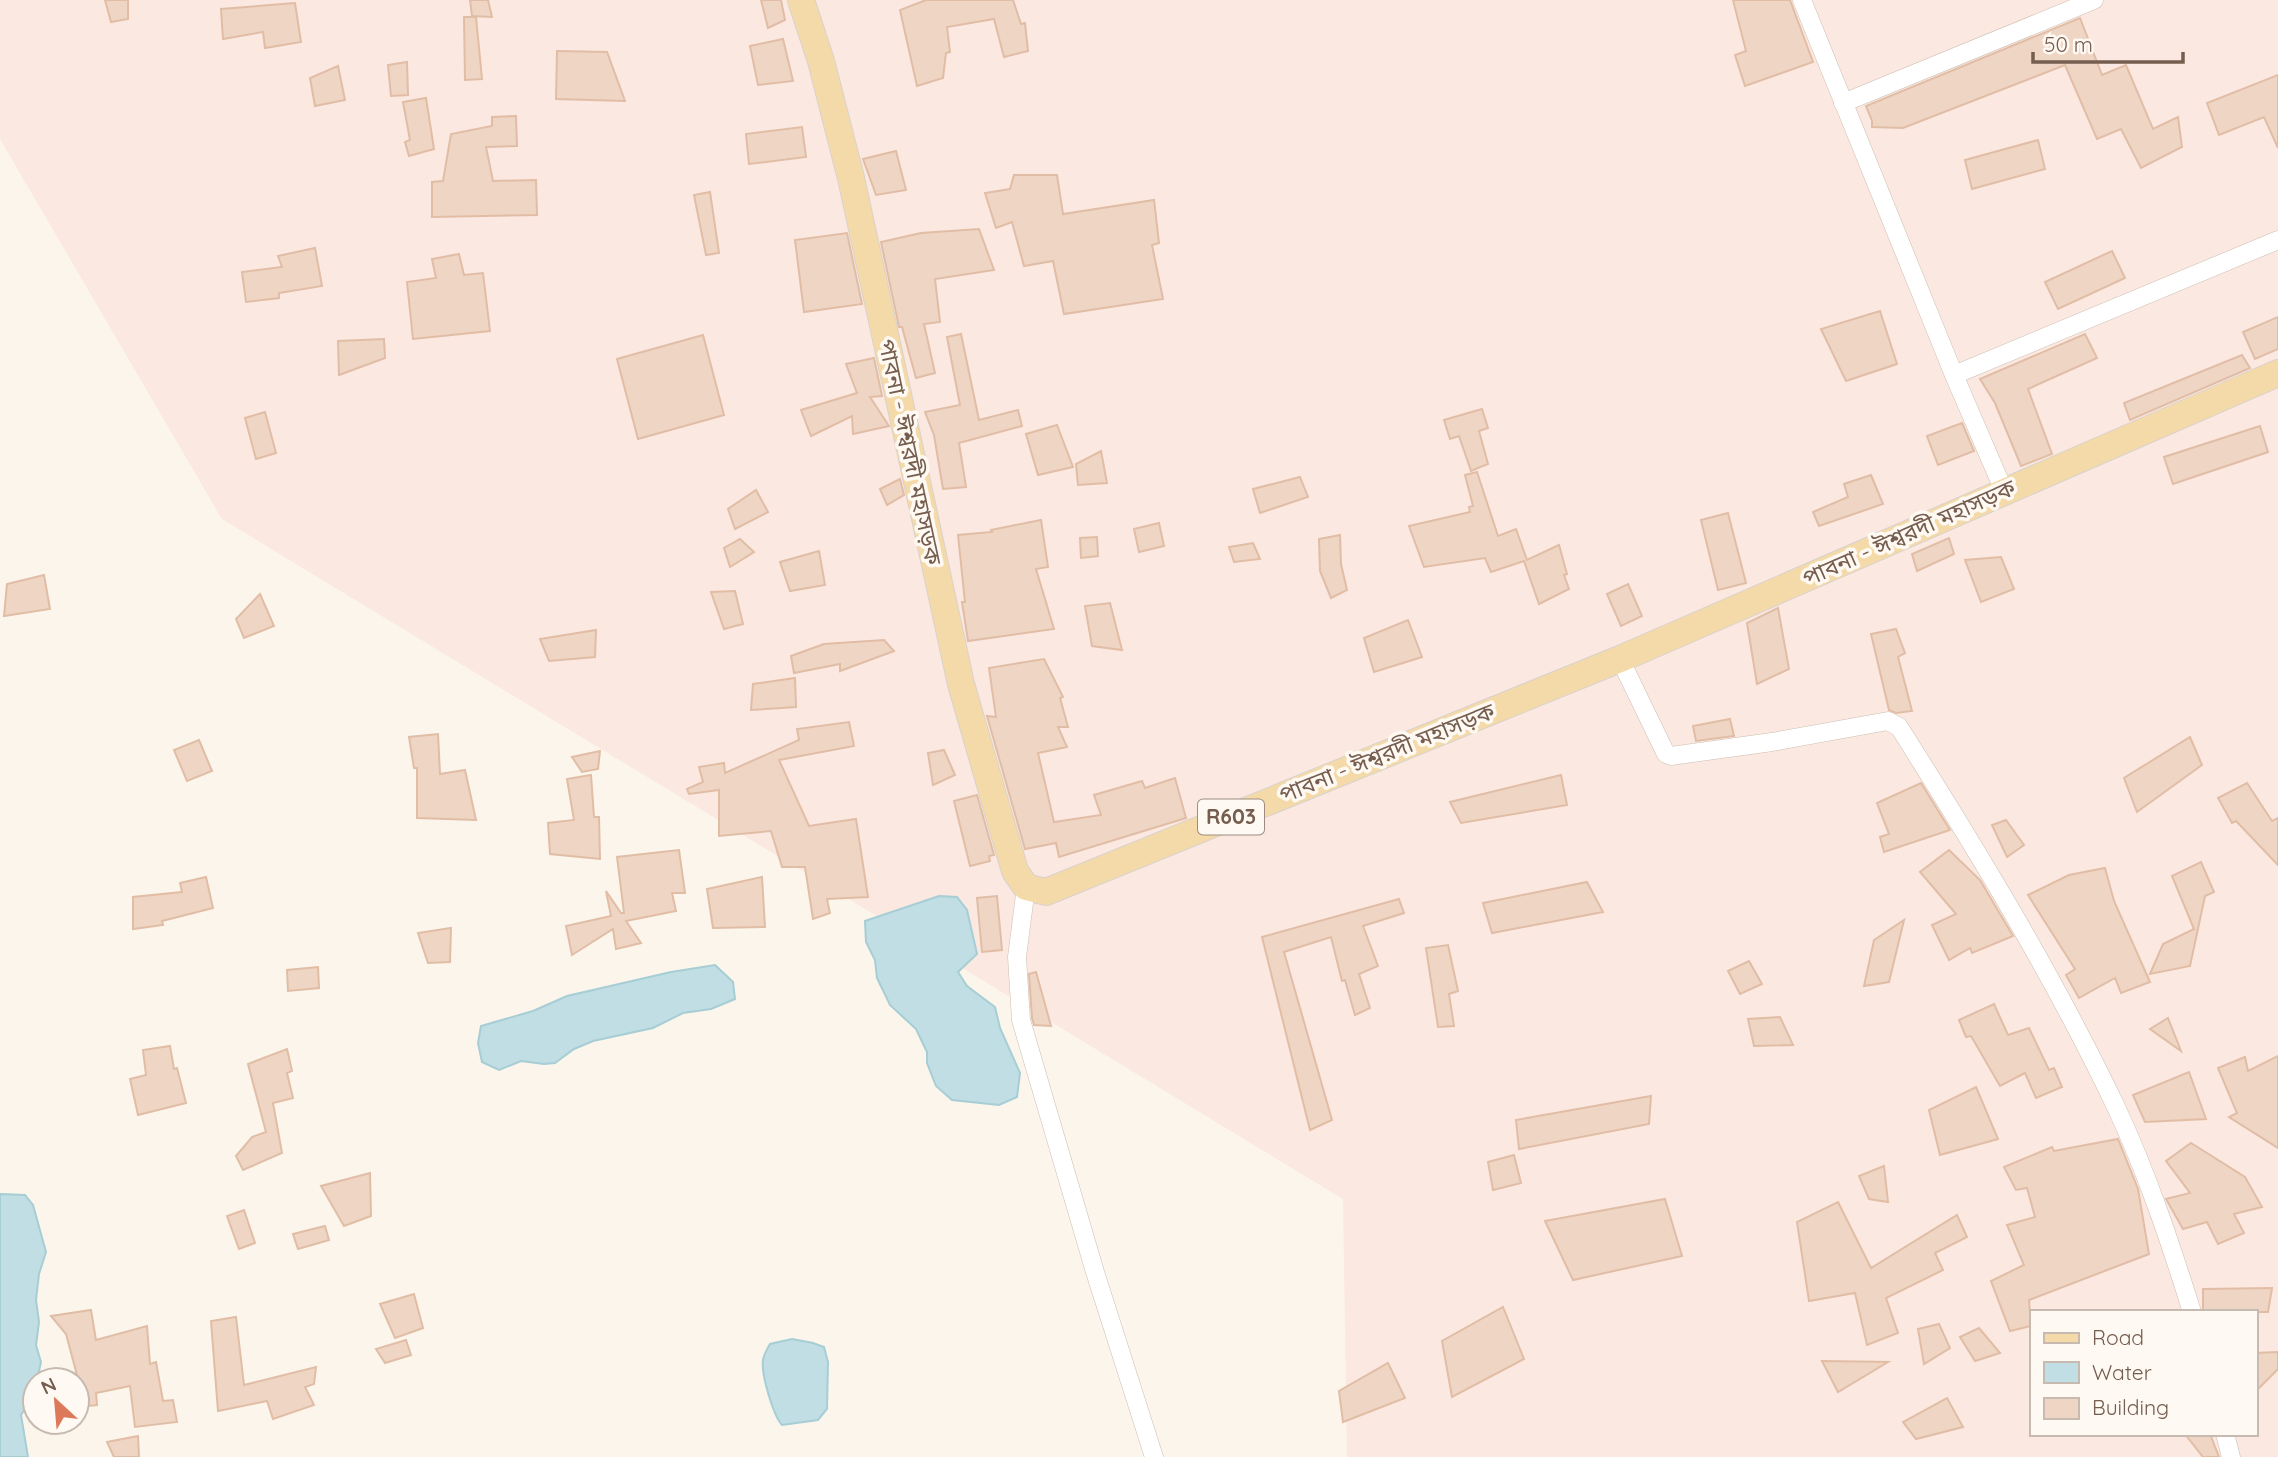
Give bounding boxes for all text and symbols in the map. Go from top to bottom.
scale bar [2033,21,2184,65]
text: 50 m [2044,31,2093,57]
street label: পাবনা - ঈশ্বরদী মহাসড়ক [872,336,949,568]
street label: পাবনা - ঈশ্বরদী মহাসড়ক [1798,472,2020,593]
street label: পাবনা - ঈশ্বরদী মহাসড়ক [1275,696,1499,809]
road number: R603 [1198,800,1264,834]
legend [2030,1310,2257,1436]
text: Road [2092,1324,2144,1350]
text: Water [2092,1359,2152,1385]
north arrow [21,1366,91,1436]
text: N [37,1372,60,1400]
text: Building [2092,1394,2169,1420]

